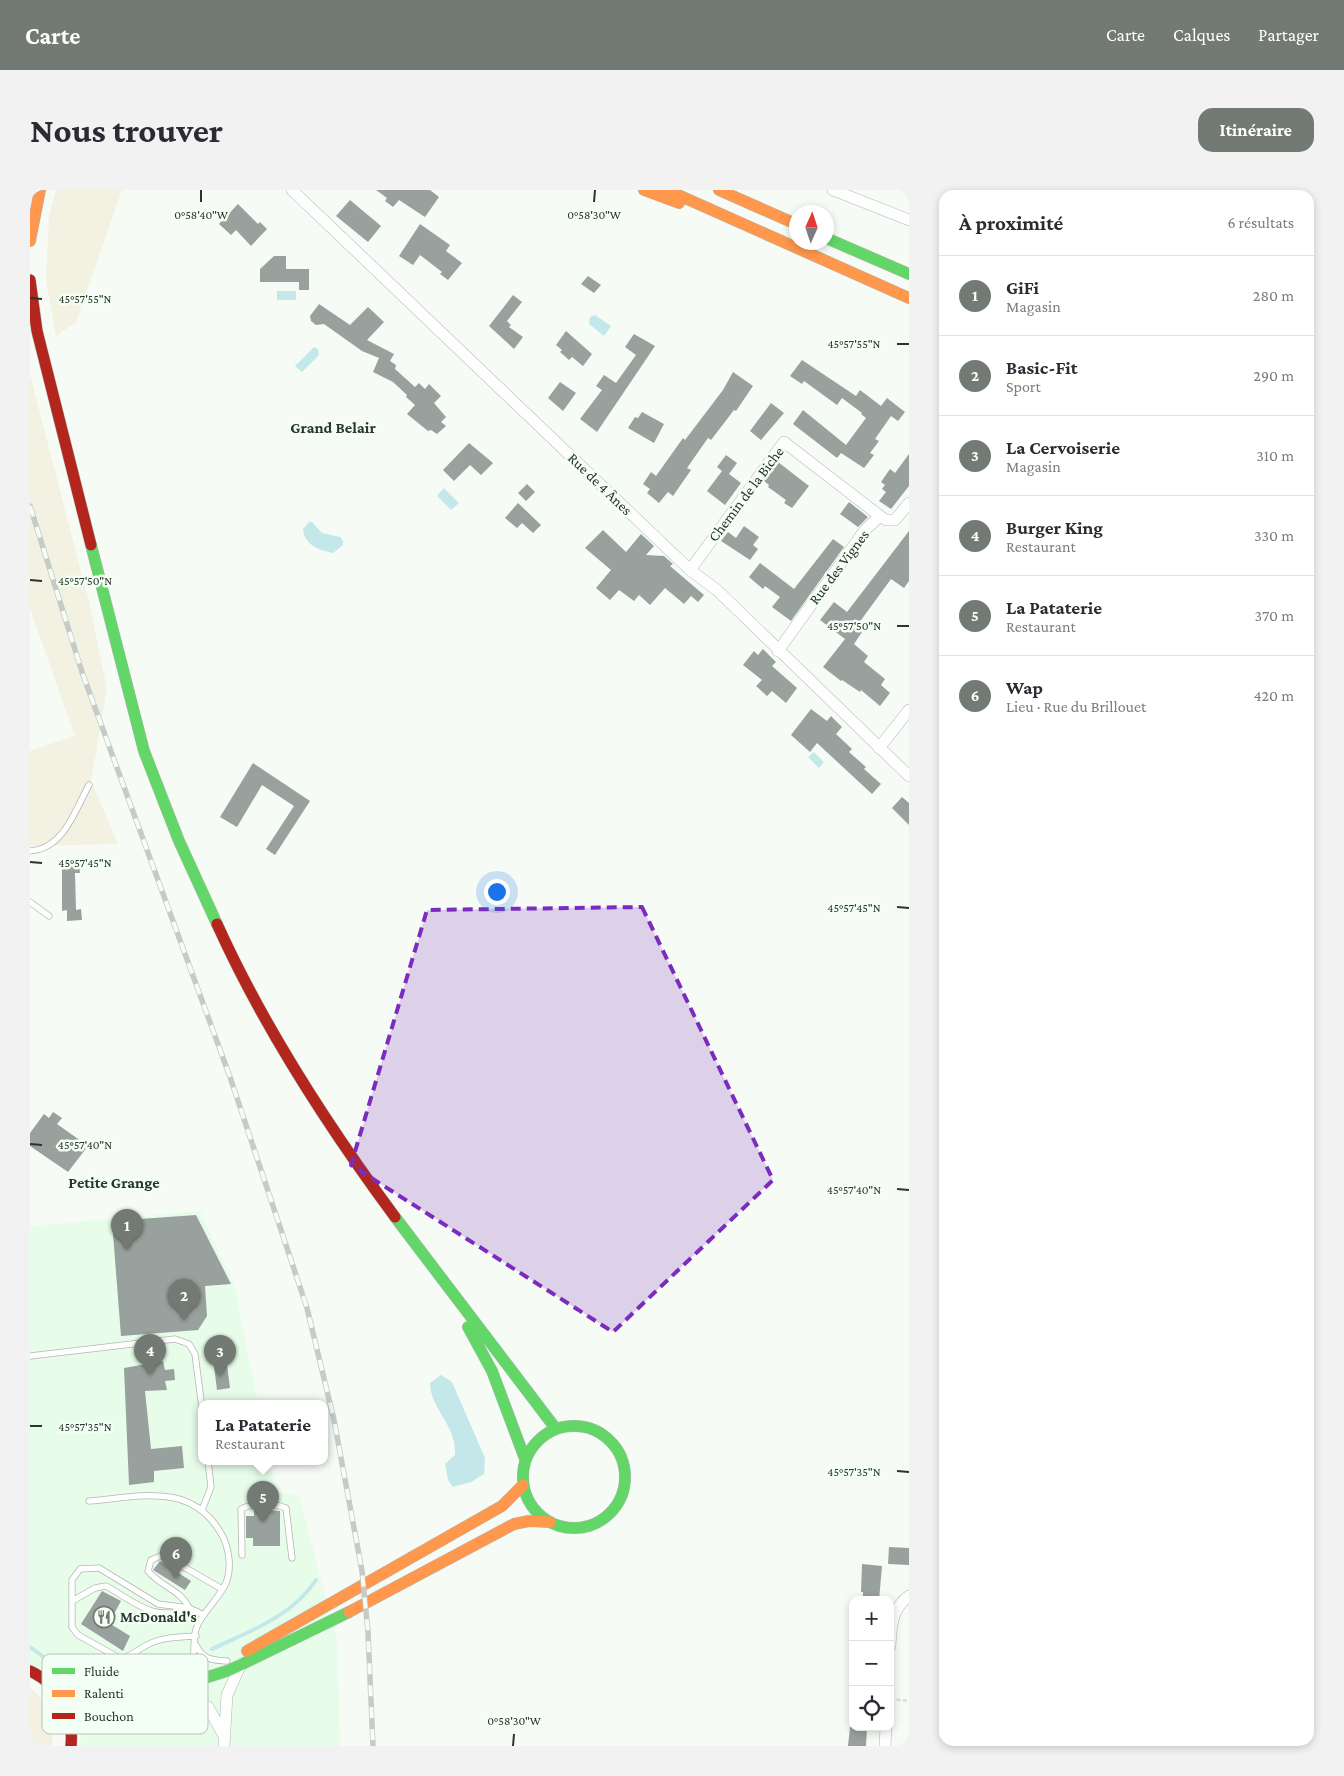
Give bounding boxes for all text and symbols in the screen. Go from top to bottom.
text: Carte [25,22,80,49]
text: Carte [1106,25,1145,45]
text: Calques [1173,25,1230,45]
text: Partager [1258,25,1319,45]
button: Itinéraire [1198,108,1314,152]
text: Nous trouver [30,111,223,150]
north arrow [789,205,834,250]
text: 0°58'40"W [174,208,228,222]
text: 0°58'30"W [567,208,621,222]
text: À proximité [959,211,1063,235]
text: 6 résultats [1227,214,1294,231]
text: GiFi [1006,277,1039,298]
text: 1 [972,287,978,304]
text: 280 m [1253,287,1294,304]
text: 45°57'55"N [59,292,112,306]
text: Magasin [1006,298,1061,315]
text: 45°57'55"N [828,337,881,351]
text: Basic-Fit [1006,357,1078,378]
text: 2 [971,367,979,384]
text: 290 m [1253,367,1294,384]
text: Sport [1006,378,1041,395]
district label: Grand Belair [290,419,376,436]
text: La Cervoiserie [1006,437,1120,458]
street label: Chemin de la Biche [705,443,787,544]
text: 3 [971,447,979,464]
text: 310 m [1256,447,1294,464]
street label: Rue de 4 Ânes [565,450,635,518]
text: Magasin [1006,458,1061,475]
text: Burger King [1006,517,1103,538]
street label: Rue des Vignes [806,527,873,608]
text: 4 [971,527,979,544]
text: 330 m [1254,527,1294,544]
text: Restaurant [1006,538,1076,555]
text: 45°57'50"N [58,574,112,588]
text: La Pataterie [1006,597,1102,618]
text: 5 [971,607,979,624]
text: 370 m [1255,607,1294,624]
text: Restaurant [1006,618,1076,635]
text: 45°57'50"N [827,619,881,633]
text: Wap [1006,677,1043,698]
text: 6 [971,687,979,704]
text: 420 m [1253,687,1294,704]
text: Lieu · Rue du Brillouet [1006,698,1146,715]
text: 45°57'45"N [58,856,112,870]
your location [484,879,510,905]
text: 45°57'45"N [827,901,881,915]
text: 45°57'40"N [58,1138,112,1152]
district label: Petite Grange [68,1174,160,1191]
text: 45°57'40"N [827,1183,881,1197]
pin: 1 [111,1209,143,1250]
pin: 2 [168,1279,200,1320]
pin: 4 [134,1334,166,1375]
pin: 3 [204,1335,236,1376]
popup [198,1400,328,1465]
text: La Pataterie [215,1414,311,1435]
text: 45°57'35"N [58,1420,112,1434]
text: Restaurant [215,1435,285,1452]
text: 45°57'35"N [827,1465,881,1479]
pin: 5 [247,1481,279,1522]
pin: 6 [160,1537,192,1578]
map controls [849,1596,894,1731]
button: + [849,1596,894,1641]
restaurant icon: McDonald's [92,1605,116,1629]
place label: McDonald's [120,1609,197,1625]
button: − [849,1641,894,1686]
legend [42,1654,208,1734]
text: Fluide [84,1663,119,1679]
text: Ralenti [84,1685,124,1701]
button: locate [849,1686,894,1731]
text: Bouchon [84,1708,134,1724]
text: 0°58'30"W [487,1714,541,1728]

